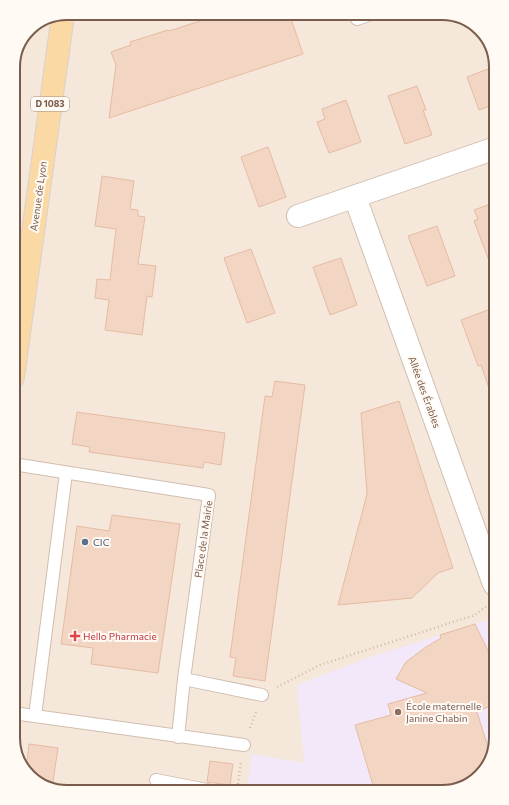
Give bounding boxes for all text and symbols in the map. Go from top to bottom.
road number: D 1083 [31,97,69,111]
street label: Avenue de Lyon [27,160,49,232]
street label: Allée des Érables [406,355,444,430]
street label: Place de la Mairie [192,500,214,578]
place label: CIC [93,536,110,548]
marker: CIC [80,537,90,547]
place label: Hello Pharmacie [83,630,157,642]
marker: Hello Pharmacie [70,631,80,641]
place label: École maternelle Janine Chabin [406,700,481,724]
marker: École maternelle Janine Chabin [393,707,403,717]

